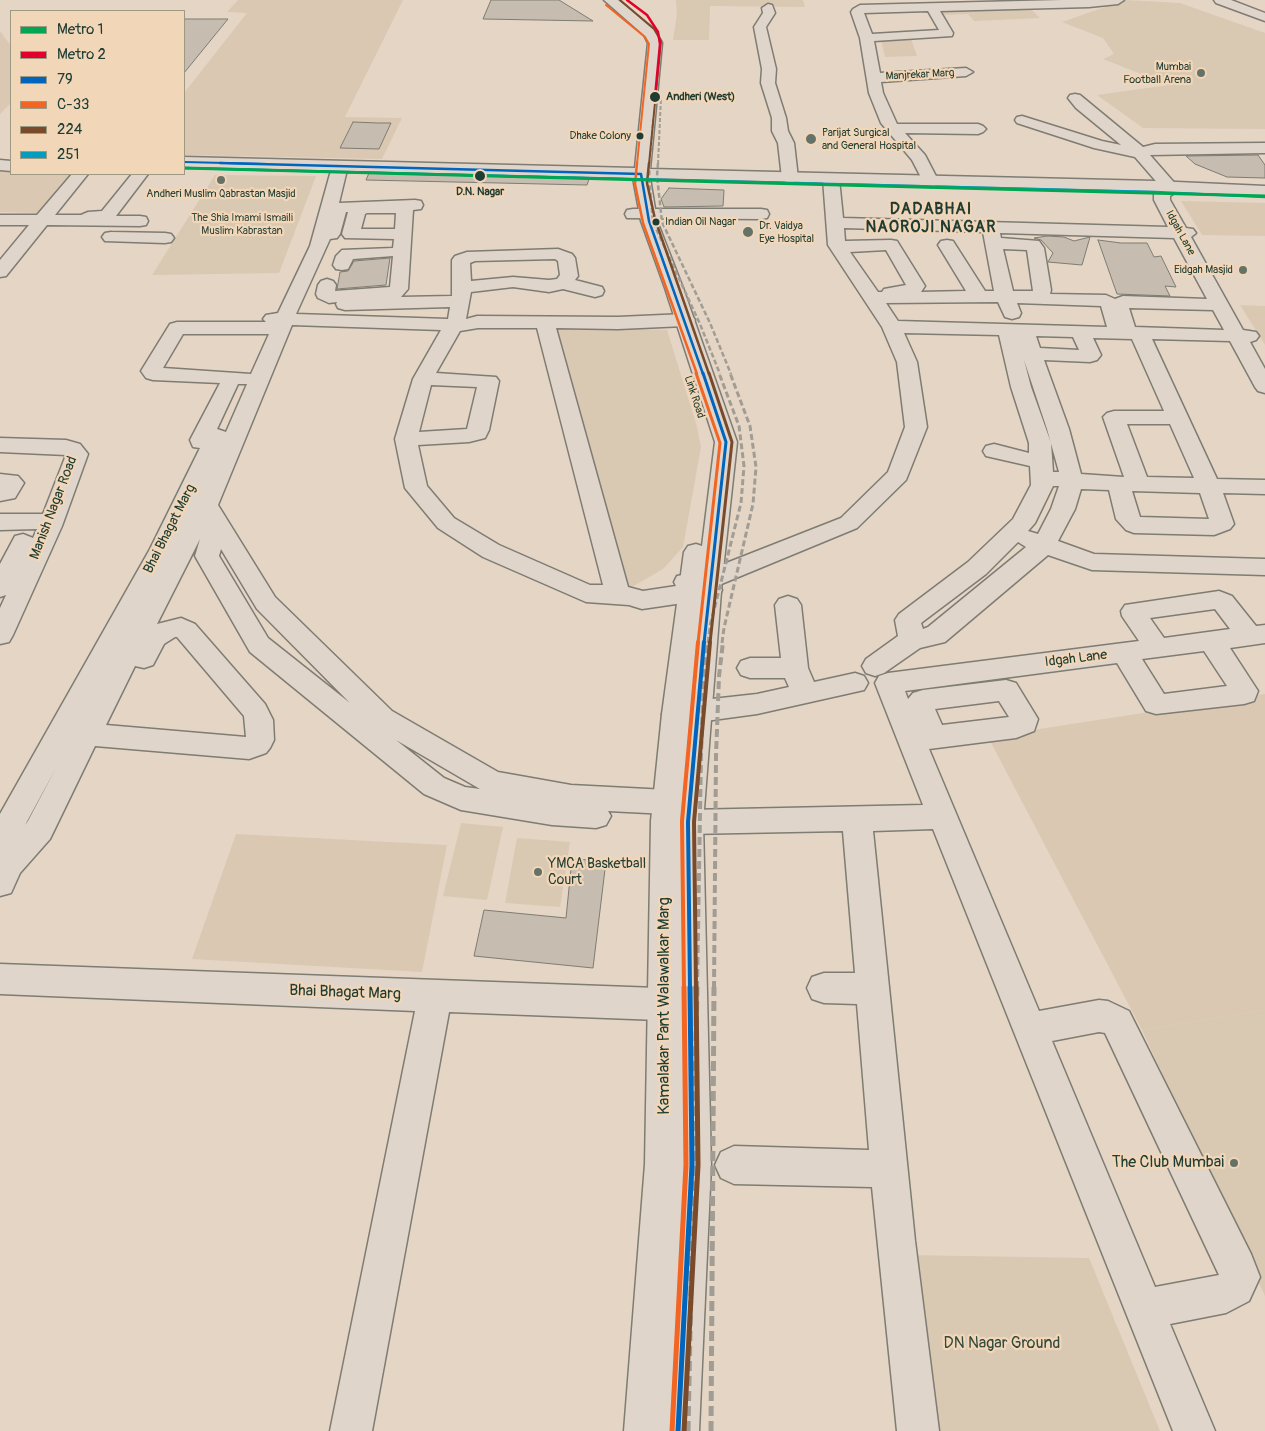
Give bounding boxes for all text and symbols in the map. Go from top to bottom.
legend [10,10,185,175]
text: Metro 1 [57,20,103,39]
text: Metro 2 [57,45,106,64]
place label: Mumbai Football Arena [1123,60,1191,86]
street label: Manjrekar Marg [885,67,955,83]
marker: Mumbai Football Arena [1195,67,1207,79]
text: 79 [57,70,73,89]
marker: Andheri (West) [648,90,662,104]
place label: Andheri (West) [666,90,735,104]
text: C-33 [57,95,89,114]
text: 224 [57,120,82,139]
place label: Parijat Surgical and General Hospital [822,126,916,152]
place label: Dhake Colony [570,129,631,143]
marker: Dhake Colony [635,131,645,141]
marker: Parijat Surgical and General Hospital [804,132,818,146]
text: 251 [57,145,79,164]
marker: D.N. Nagar [473,169,487,183]
marker: Andheri Muslim Qabrastan Masjid [215,174,227,186]
place label: D.N. Nagar [456,185,504,199]
place label: Andheri Muslim Qabrastan Masjid [146,187,296,201]
district label: DADABHAI NAOROJI NAGAR [864,200,998,238]
street label: Idgah Lane [1162,208,1198,258]
park label: The Shia Imami Ismaili Muslim Kabrastan [191,211,293,237]
place label: Indian Oil Nagar [665,215,736,229]
marker: Indian Oil Nagar [651,217,661,227]
place label: Dr. Vaidya Eye Hospital [759,219,814,245]
marker: Dr. Vaidya Eye Hospital [741,225,755,239]
place label: Eidgah Masjid [1174,263,1233,277]
marker: Eidgah Masjid [1237,264,1249,276]
street label: Link Road [681,374,707,420]
street label: Manish Nagar Road [27,454,81,562]
street label: Bhai Bhagat Marg [140,482,200,576]
street label: Idgah Lane [1044,647,1108,671]
place label: YMCA Basketball Court [548,856,646,889]
marker: YMCA Basketball Court [532,866,544,878]
street label: Kamalakar Pant Walawalkar Marg [655,897,675,1115]
street label: Bhai Bhagat Marg [289,981,401,1005]
place label: The Club Mumbai [1112,1153,1224,1173]
marker: The Club Mumbai [1228,1157,1240,1169]
park label: DN Nagar Ground [944,1334,1060,1354]

